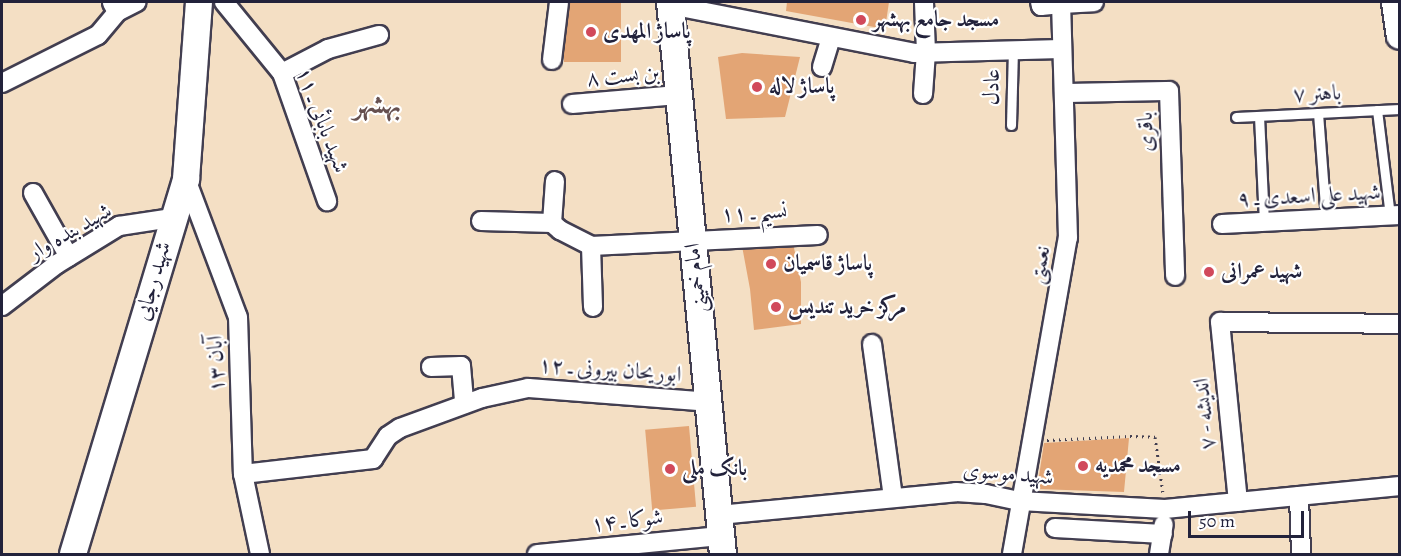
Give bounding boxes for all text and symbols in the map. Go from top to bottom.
place label: مسجد جامع بهشهر [873,7,999,33]
marker: مسجد جامع بهشهر [854,13,868,27]
place label: پاساژ المهدی [603,19,691,45]
marker: پاساژ المهدی [584,25,598,39]
street label: بن بست ۸ [585,60,661,92]
street label: شهید بابائی ـ ۱۱ [290,64,354,176]
street label: عادل [978,68,1006,106]
place label: پاساژ لاله [769,74,834,100]
marker: پاساژ لاله [750,80,764,94]
street label: باهنر ۷ [1292,80,1342,108]
district label: بهشهر [353,87,401,121]
street label: باقری [1132,112,1160,152]
street label: شهید علی اسعدی ـ ۹ [1237,179,1381,213]
street label: شهید بنده وار [24,198,116,266]
street label: نسیم ـ ۱۱ [720,198,788,228]
street label: شهید رجایی [129,238,177,324]
street label: امام خمینی [679,242,713,314]
street label: نعمتی [1024,244,1056,286]
place label: پاساژ قاسمیان [783,251,872,277]
marker: پاساژ قاسمیان [764,257,778,271]
place label: شهید عمرانی [1221,259,1302,285]
marker: شهید عمرانی [1202,265,1216,279]
place label: مرکز خرید تندیس [788,294,906,320]
marker: مرکز خرید تندیس [769,300,783,314]
street label: ۱۳ آبان [202,335,230,393]
street label: ابوریحان بیرونی ـ ۱۲ [538,352,682,388]
street label: اندیشه - ۷ [1188,376,1222,452]
place label: مسجد محمدیه [1095,453,1181,479]
place label: بانک ملی [682,456,747,482]
street label: شهید موسوی [962,457,1054,491]
marker: مسجد محمدیه [1076,459,1090,473]
marker: بانک ملی [663,462,677,476]
scale bar [1191,499,1306,537]
street label: شوکا ـ ۱۴ [590,504,664,538]
text: 50 m [1199,509,1235,533]

